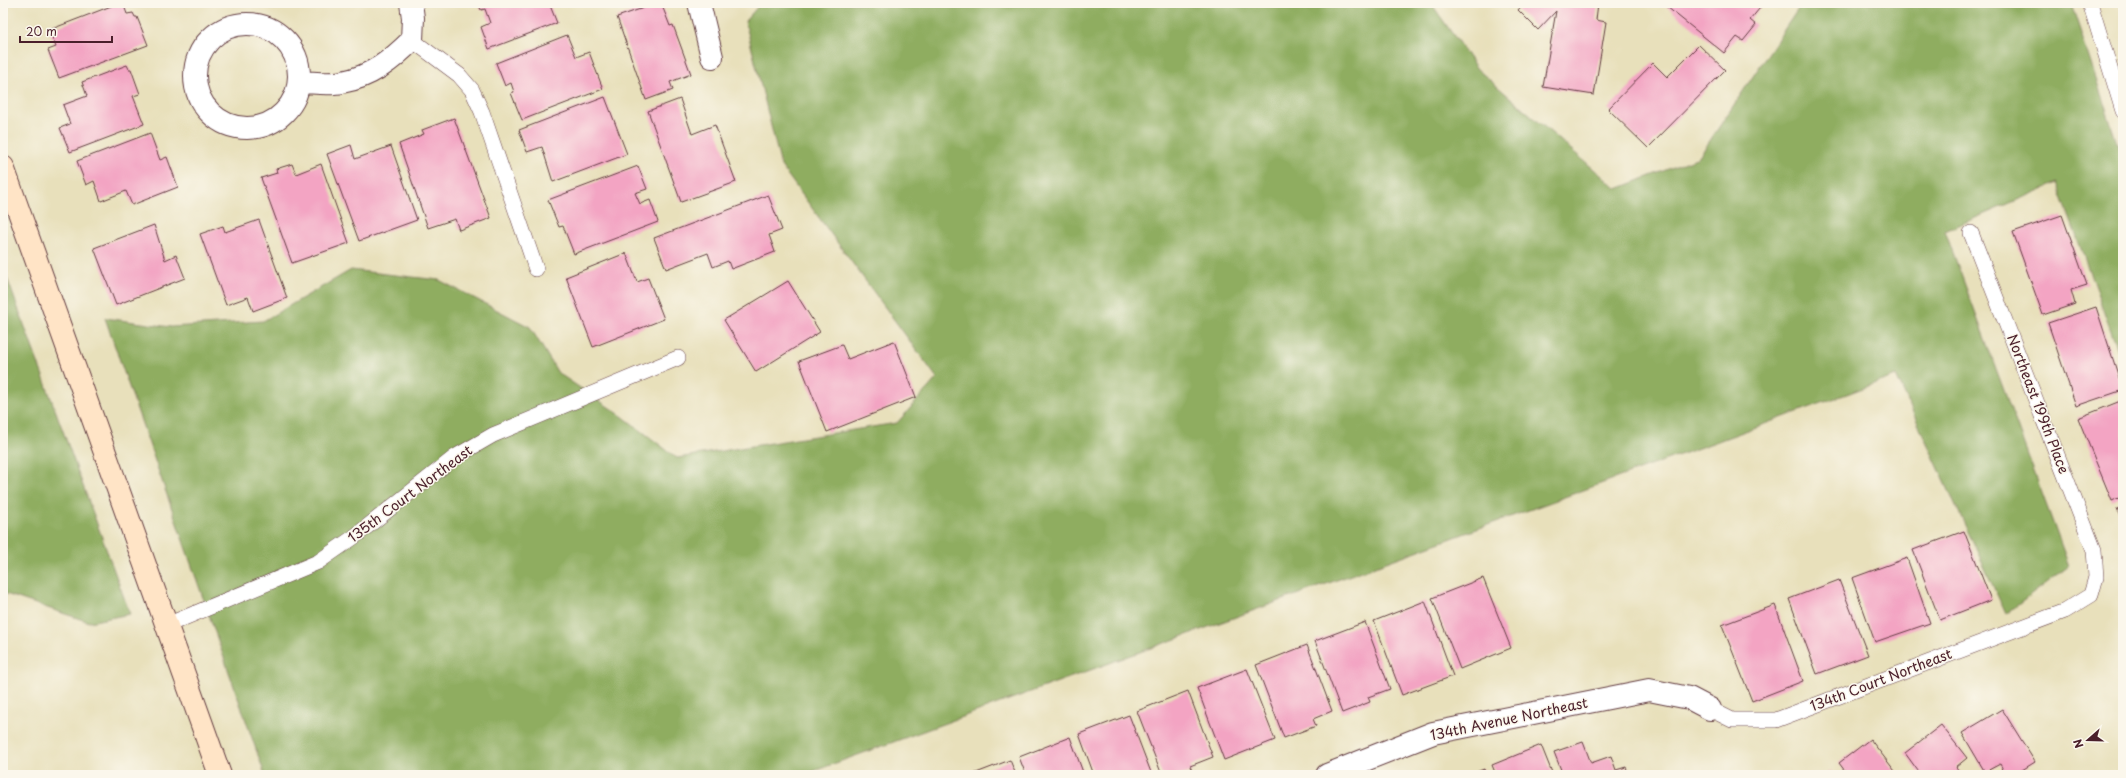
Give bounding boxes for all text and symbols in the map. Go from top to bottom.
scale bar [20,18,112,44]
text: 20 m [26,22,57,40]
street label: Northeast 199th Place [2002,331,2075,477]
street label: 135th Court Northeast [343,439,477,548]
street label: 134th Court Northeast [1807,643,1955,716]
street label: 134th Avenue Northeast [1428,691,1590,745]
north arrow [2068,720,2108,760]
text: N [2069,736,2088,751]

